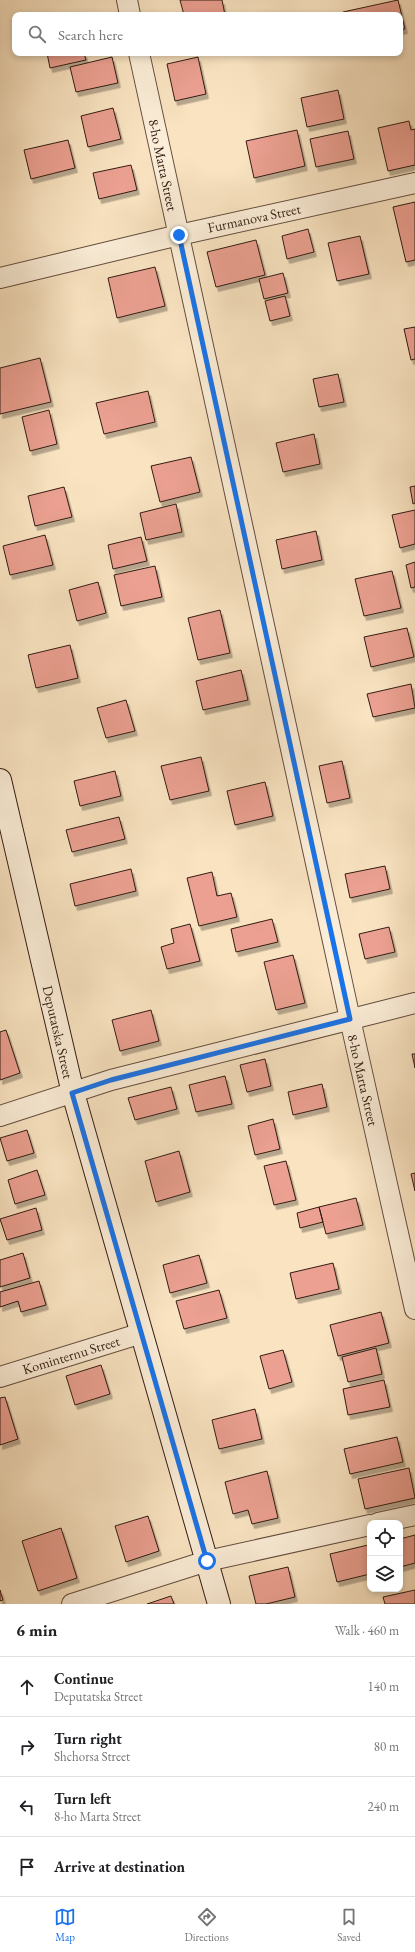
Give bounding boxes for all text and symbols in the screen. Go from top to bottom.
search box [12,12,403,56]
icon: search [26,23,48,45]
text: Search here [58,25,123,44]
street label: 8-ho Marta Street [144,117,182,213]
street label: Furmanova Street [206,199,303,237]
route end [170,226,188,244]
street label: Deputatska Street [39,984,78,1081]
street label: 8-ho Marta Street [344,1032,382,1128]
street label: Kominternu Street [20,1331,123,1378]
map controls [367,1520,403,1592]
button: locate [367,1520,403,1556]
route start [198,1552,216,1570]
button: layers [367,1556,403,1592]
text: 6 min [16,1619,57,1641]
text: Walk · 460 m [335,1622,399,1639]
text: Continue [54,1669,114,1688]
icon: ahead [16,1676,38,1698]
text: 140 m [368,1678,399,1695]
text: Deputatska Street [54,1688,142,1705]
text: Turn right [54,1729,122,1748]
icon: right [16,1736,38,1758]
text: 80 m [374,1738,399,1755]
text: Shchorsa Street [54,1748,130,1765]
text: Turn left [54,1789,111,1808]
icon: left [16,1796,38,1818]
text: 240 m [368,1798,399,1815]
text: 8-ho Marta Street [54,1808,141,1825]
icon: arrive [16,1856,38,1878]
text: Arrive at destination [54,1857,185,1876]
tab: Map [54,1906,76,1944]
tab: Directions [185,1906,229,1944]
tab: Saved [337,1906,361,1944]

